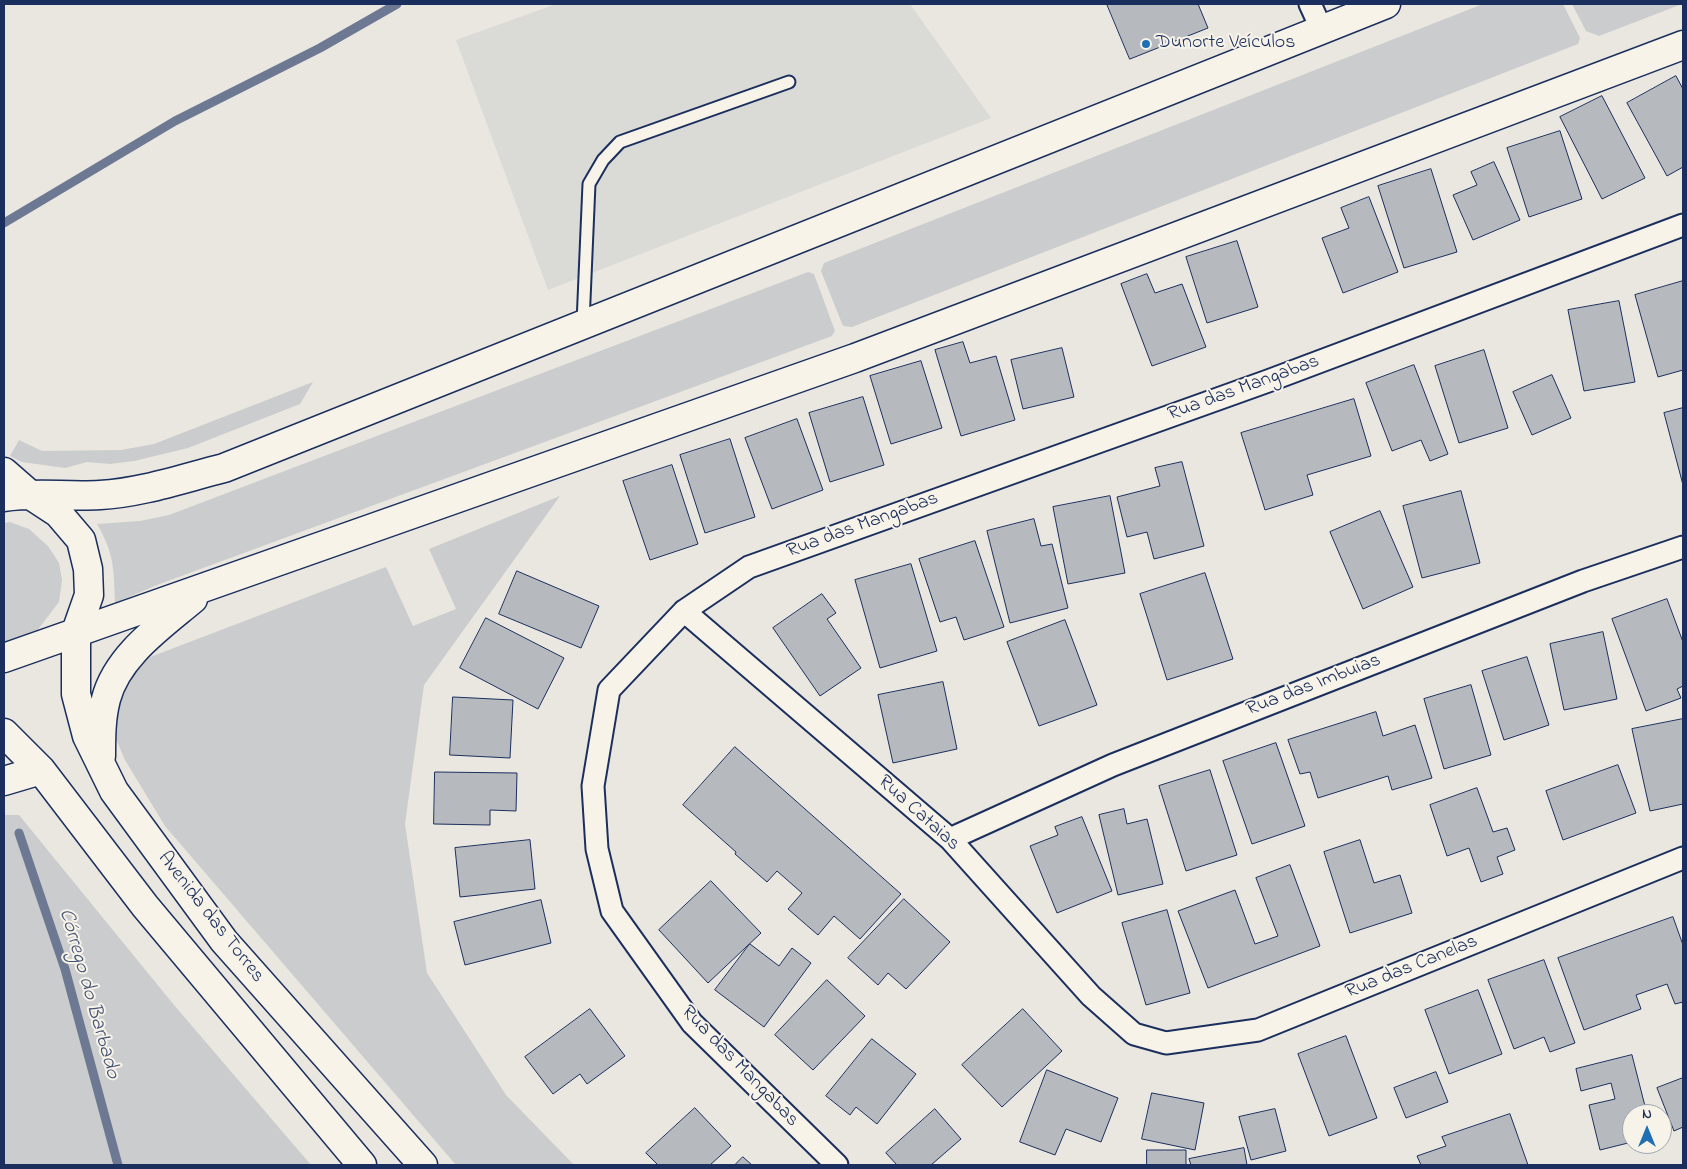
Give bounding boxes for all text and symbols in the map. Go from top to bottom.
place label: Dunorte Veículos [1156,32,1295,56]
marker: Dunorte Veículos [1140,38,1152,50]
street label: Rua das Mangabas [1165,350,1323,428]
street label: Rua das Mangabas [784,487,942,565]
street label: Rua das Imbuias [1243,649,1385,723]
street label: Rua Cataias [872,771,964,857]
street label: Avenida das Torres [151,848,269,988]
water label: Córrego do Barbado [52,906,124,1082]
street label: Rua das Canelas [1342,931,1482,1005]
street label: Rua das Mangabas [675,1001,803,1133]
north arrow [1622,1104,1672,1154]
text: N [1642,1104,1652,1125]

